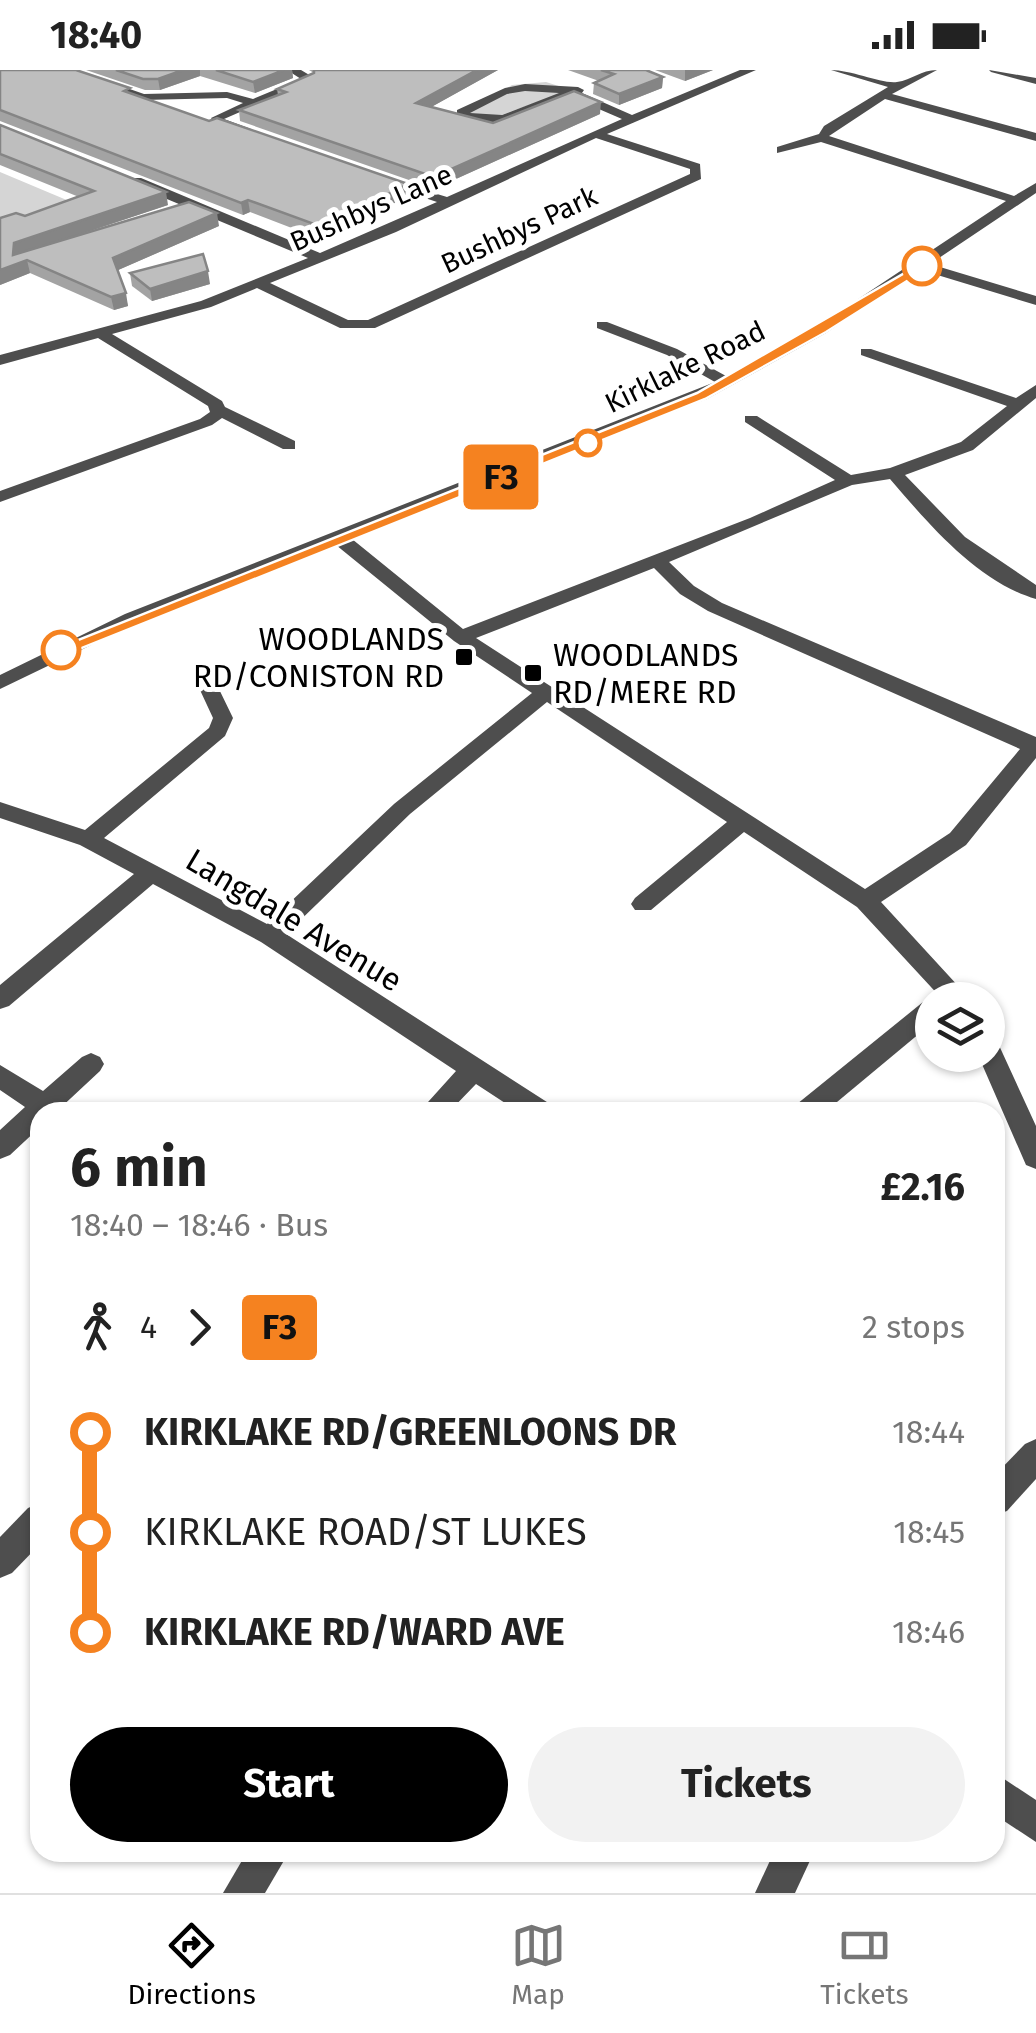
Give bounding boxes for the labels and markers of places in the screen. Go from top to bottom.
unlabelled marker [903,247,941,285]
unlabelled marker [575,430,601,456]
place label: WOODLANDS RD/CONISTON RD [193,620,444,695]
unlabelled marker [42,631,80,669]
place label: WOODLANDS RD/MERE RD [553,636,739,711]
marker: WOODLANDS RD/CONISTON RD [453,646,475,668]
marker: WOODLANDS RD/MERE RD [522,662,544,684]

